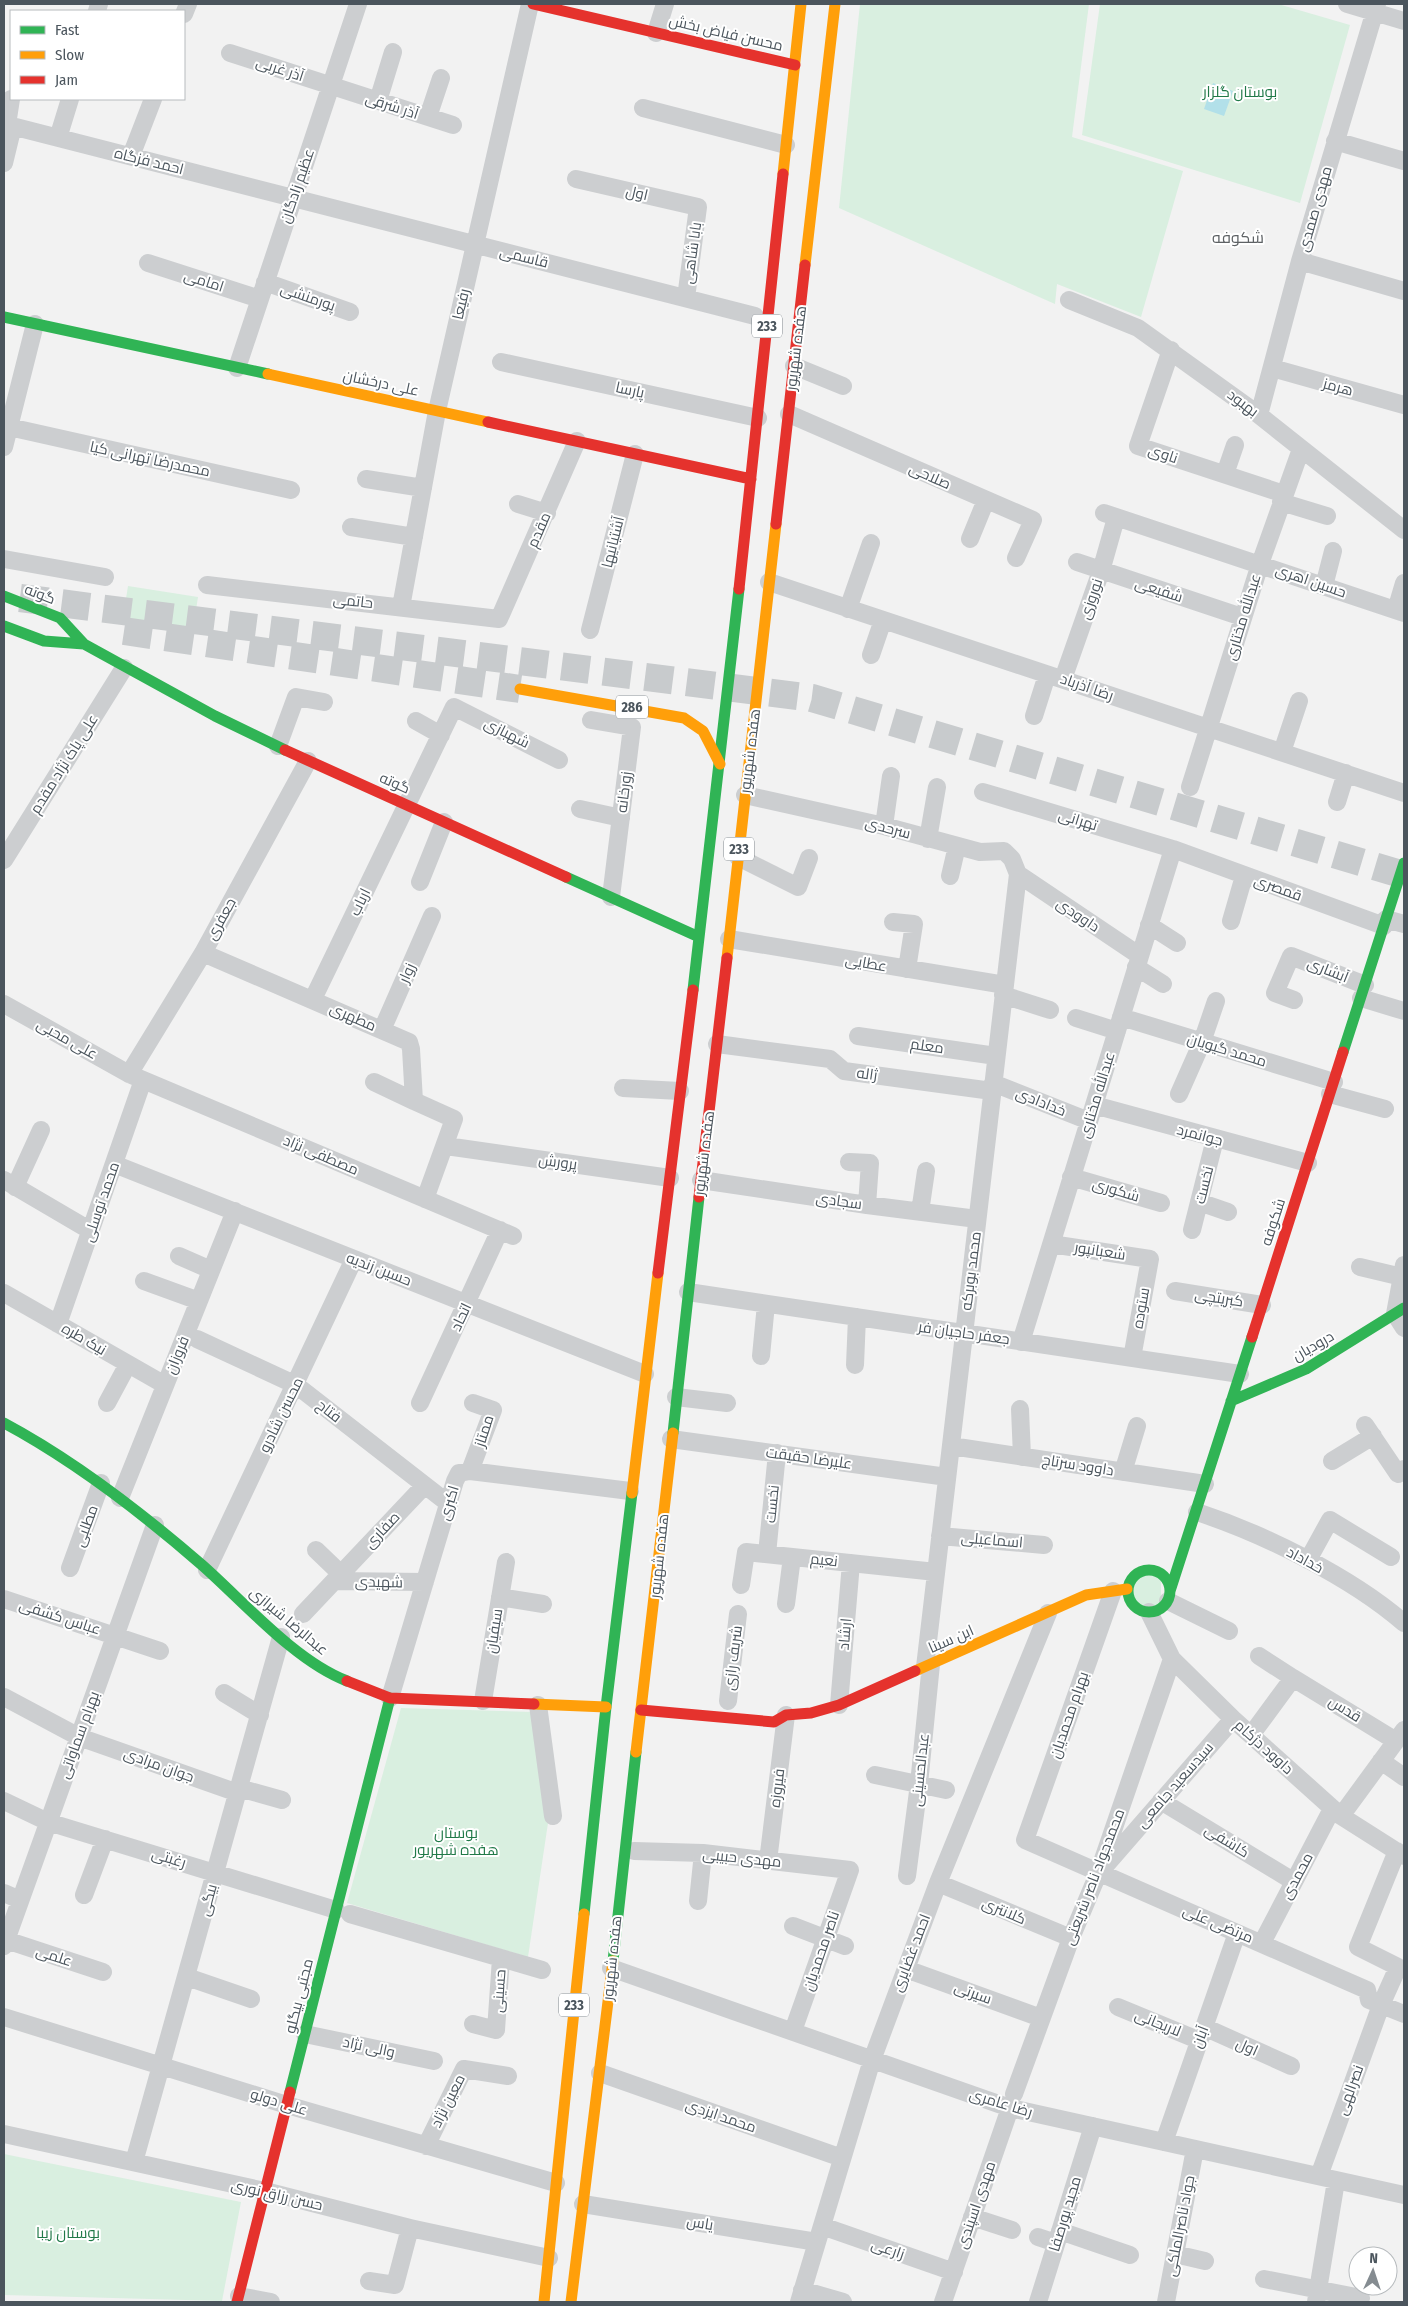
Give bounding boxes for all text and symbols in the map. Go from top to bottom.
legend [10,10,185,100]
street label: محسن فیاض بخش [667,11,785,56]
text: Fast [55,21,79,39]
text: Slow [55,46,84,64]
street label: آذر غربی [253,53,306,86]
text: Jam [55,71,78,89]
park label: بوستان گلزار [1202,83,1277,102]
street label: آذر شرقی [363,89,421,124]
street label: احمد فزگاه [112,144,186,178]
street label: عظیم زادگان [276,146,319,226]
street label: مهدی صمدی [1294,164,1337,254]
street label: اول [624,182,650,204]
street label: بابا شاهی [679,221,706,285]
district label: شکوفه [1212,228,1264,247]
street label: قاسمی [498,242,550,273]
street label: امامی [181,266,226,297]
street label: پورمنشی [278,279,338,316]
street label: رفیعا [449,287,473,321]
street label: هفده شهریور [782,305,811,393]
road number: 233 [752,314,782,338]
street label: علی درخشان [341,366,421,401]
street label: هرمز [1320,374,1355,400]
street label: پارسا [614,378,646,403]
street label: بهبود [1223,386,1262,421]
street label: محمدرضا تهرانی کیا [88,437,212,482]
street label: ناوی [1146,441,1180,468]
street label: صلاحی [906,459,954,494]
street label: مقدم [523,510,556,551]
street label: آشتیانیها [598,514,629,570]
street label: حسین اهری [1273,561,1349,602]
street label: عبدالله مختاری [1220,571,1266,663]
street label: شفیعی [1133,574,1185,607]
street label: نوروزی [1076,576,1107,622]
street label: گوته [22,580,58,608]
street label: حاتمی [332,590,374,613]
street label: رضا آذرباد [1058,670,1116,704]
road number: 286 [616,696,648,719]
street label: هفده شهریور [736,708,765,796]
street label: علی پاک نژاد مقدم [26,711,103,818]
street label: شهبازی [481,714,533,753]
street label: گوته [377,768,413,798]
street label: زورخانه [613,770,635,814]
street label: تهرانی [1056,806,1100,835]
street label: سرحدی [863,813,913,844]
road number: 233 [724,838,754,861]
street label: قمصری [1251,871,1304,906]
street label: ارباب [346,885,374,919]
street label: داوودی [1052,894,1103,937]
street label: جعفری [202,895,241,944]
street label: عطایی [844,951,888,976]
street label: آبشاری [1304,954,1351,987]
street label: زوار [394,960,419,987]
street label: مطهری [327,999,379,1036]
street label: علی محبی [33,1015,100,1064]
street label: محمد گیویان [1185,1029,1269,1072]
street label: معلم [909,1035,945,1058]
street label: عبدالله مختاری [1074,1049,1120,1141]
street label: ژاله [855,1064,879,1084]
street label: خدادادی [1013,1084,1069,1121]
street label: هفده شهریور [690,1110,719,1198]
street label: جوانمرد [1175,1120,1225,1150]
street label: مصطفی نژاد [280,1131,361,1180]
street label: پرورش [537,1150,578,1175]
street label: محمد توسلی [79,1160,124,1245]
street label: نخست [1191,1164,1217,1206]
street label: شکوری [1090,1174,1142,1207]
street label: سجادی [815,1189,863,1214]
street label: شکوفه [1257,1196,1289,1248]
street label: محمد بوبرکه [957,1230,985,1312]
street label: شعبانپور [1072,1238,1127,1265]
street label: حسین زندیه [344,1248,414,1291]
street label: کبریتچی [1193,1285,1245,1312]
street label: ستوده [1129,1286,1153,1330]
street label: اتحاد [447,1300,475,1334]
street label: جعفر حاجیان فر [916,1318,1011,1349]
street label: نیک طره [58,1319,110,1359]
street label: درودیان [1289,1327,1337,1366]
street label: فروزان [161,1333,194,1377]
street label: محسن شادرو [255,1374,308,1456]
street label: فتاح [312,1396,345,1428]
street label: ممتاز [470,1413,498,1450]
street label: علیرضا حقیقت [765,1443,853,1473]
street label: داوود سرتاج [1041,1450,1115,1482]
street label: اکبری [435,1483,464,1523]
street label: نخست [761,1484,783,1524]
street label: مطلبی [70,1503,103,1550]
street label: صفاری [361,1508,404,1553]
street label: هفده شهریور [645,1513,673,1600]
street label: اسماعیلی [960,1528,1024,1553]
street label: خداداد [1284,1543,1326,1577]
street label: نعیم [809,1550,839,1571]
street label: شهیدی [355,1573,403,1592]
street label: عبدالرضا شیرازی [245,1583,332,1660]
street label: عباس کشفی [17,1595,103,1640]
street label: سیفیان [482,1607,507,1655]
street label: ارشاد [835,1617,855,1651]
street label: ابن سینا [926,1621,977,1658]
street label: شریف رازی [720,1624,747,1692]
street label: بهرام محمدیان [1046,1669,1093,1761]
street label: بهرام سماواتی [55,1689,104,1782]
street label: قدس [1325,1692,1365,1727]
street label: داوود دژکام [1230,1716,1297,1779]
street label: عبدالحسینی [907,1733,934,1808]
street label: سیدسعید جامعی [1133,1738,1218,1832]
street label: جوان مرادی [121,1744,197,1787]
street label: فیروزه [766,1768,788,1808]
street label: محمدجواد ناصر شریعتی [1060,1806,1129,1948]
street label: کاشفی [1201,1820,1253,1862]
park label: بوستان هفده شهریور [412,1824,499,1860]
street label: رغبتی [149,1844,188,1873]
street label: مهدی حبیبی [702,1845,782,1872]
street label: محمدی [1277,1850,1318,1903]
street label: بیگی [195,1882,222,1918]
street label: کلانتری [979,1894,1029,1929]
street label: مرتضی علی [1180,1901,1256,1948]
street label: ناصر محمدیان [799,1909,844,1994]
street label: احمد غضایری [888,1911,935,1995]
street label: هفده شهریور [598,1915,626,2002]
street label: علمی [33,1942,74,1971]
street label: مجتبی بیگلو [281,1957,318,2036]
street label: حسینی [489,1969,510,2013]
street label: سیرتی [951,1978,994,2009]
road number: 233 [559,1994,589,2016]
street label: لاریجانی [1132,2006,1184,2041]
street label: آبان [1188,2023,1213,2051]
street label: والی نژاد [341,2033,397,2062]
street label: اول [1233,2034,1261,2060]
street label: نصرالهی [1333,2062,1368,2118]
street label: معین نژاد [427,2071,470,2131]
street label: علی دولو [248,2085,310,2120]
street label: رضا عامری [967,2085,1035,2122]
street label: محمد ایزدی [683,2096,759,2137]
street label: مهدی اسپندی [953,2159,1000,2251]
street label: مجید پورصفا [1045,2174,1086,2254]
street label: جواد ناصرالملکی [1161,2174,1200,2278]
street label: حسن رزاق نوری [229,2176,325,2215]
street label: یاس [685,2212,715,2235]
park label: بوستان زیبا [36,2224,100,2243]
street label: زارعی [869,2235,907,2264]
north arrow [1348,2246,1398,2296]
text: N [1369,2250,1378,2267]

